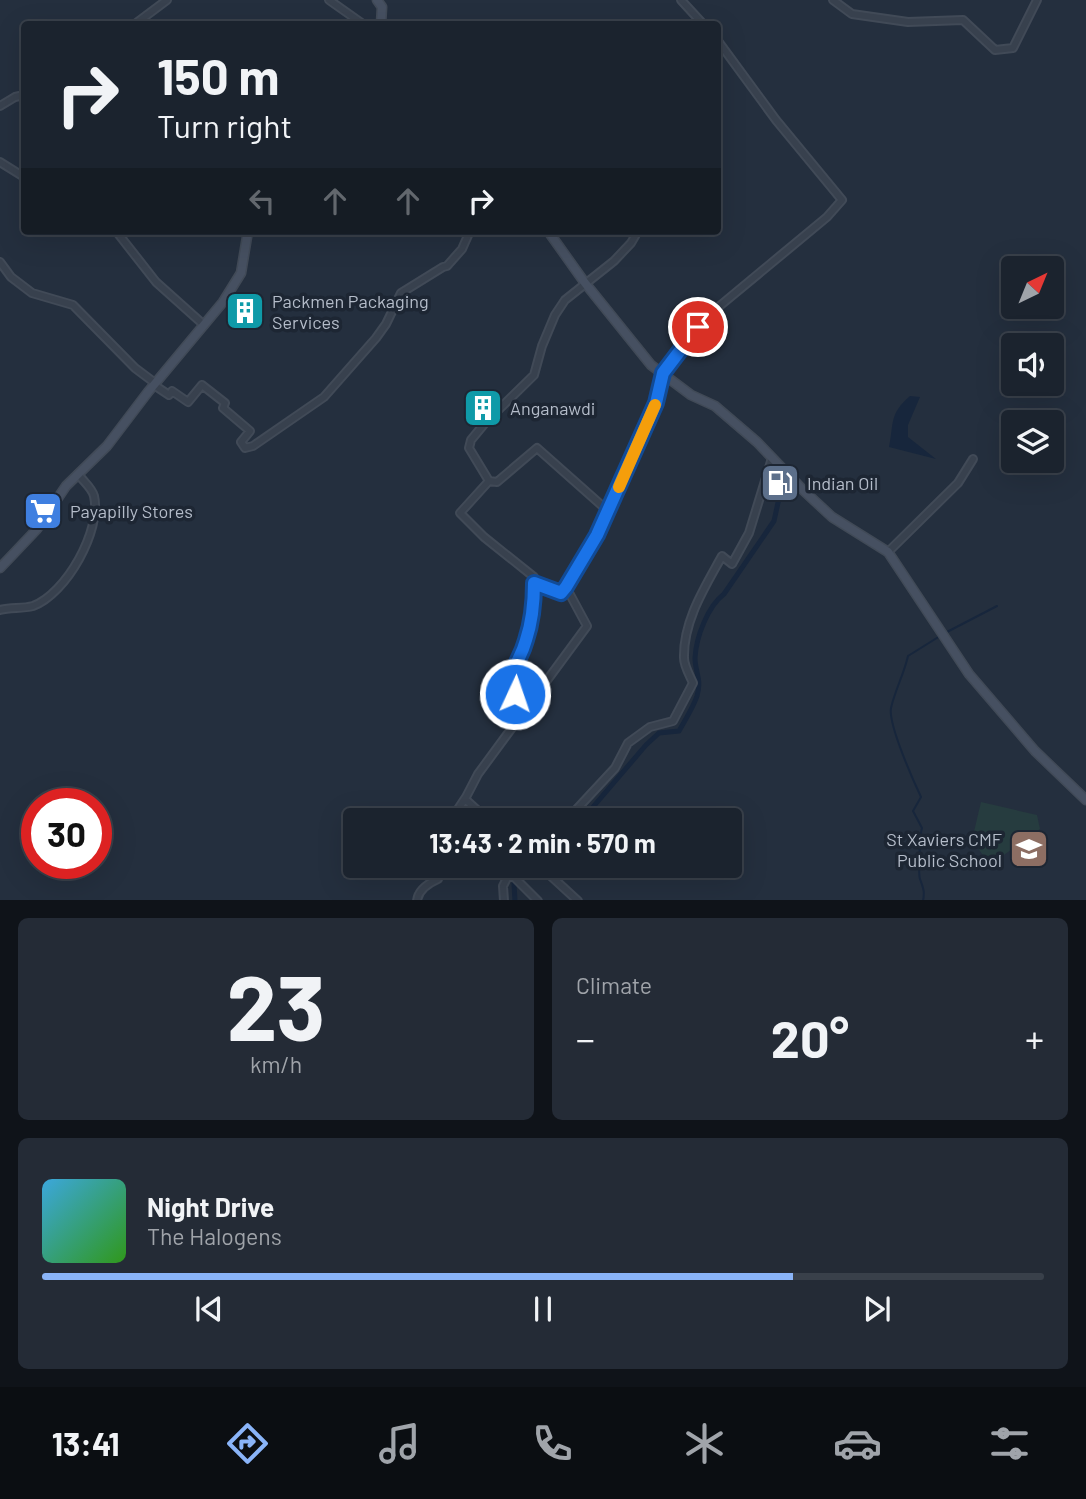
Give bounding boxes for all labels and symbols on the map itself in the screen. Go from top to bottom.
north arrow [1001,256,1064,318]
building icon: Packmen Packaging Services [224,290,266,332]
place label: Packmen Packaging Services [272,290,429,333]
pin [668,297,728,357]
building icon: Anganawdi [462,387,504,429]
place label: Anganawdi [510,397,595,419]
fuel station icon: Indian Oil [759,462,801,504]
place label: Indian Oil [807,472,878,494]
supermarket icon: Payapilly Stores [22,490,64,532]
place label: Payapilly Stores [70,500,193,522]
position arrow [478,657,552,731]
speed limit sign: 30 [21,788,112,879]
place label: St Xaviers CMF Public School [886,828,1002,871]
school or university icon: St Xaviers CMF Public School [1008,828,1050,870]

